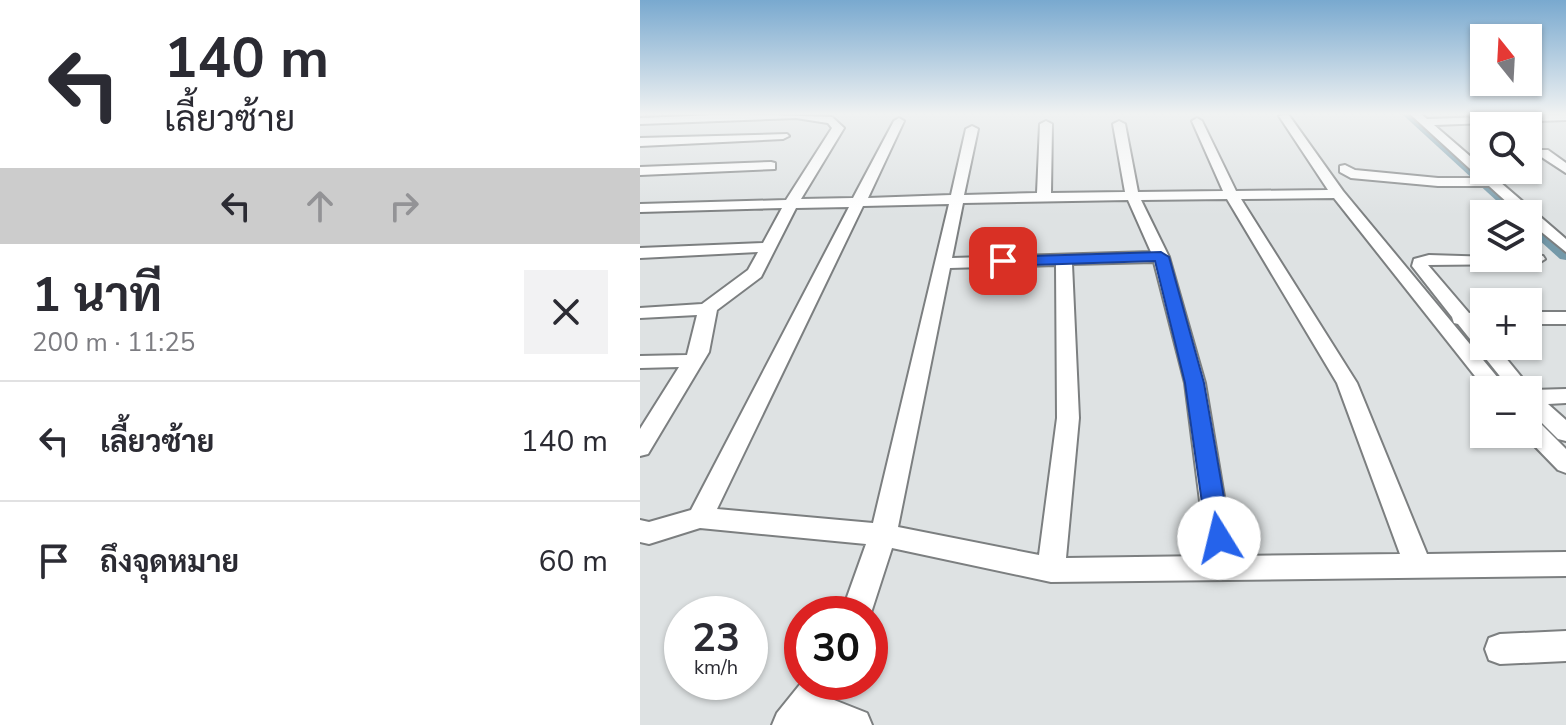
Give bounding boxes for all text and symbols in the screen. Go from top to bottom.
text: 140 m [164,20,329,97]
north arrow [1470,24,1542,96]
map controls [1470,24,1542,448]
icon: left [32,32,136,136]
text: เลี้ยวซ้าย [164,95,295,144]
button: search [1470,112,1542,184]
icon: left [214,184,258,228]
icon: ahead [298,184,342,228]
icon: right [382,184,426,228]
button: layers [1470,200,1542,272]
pin [969,227,1037,295]
icon: arrive [981,239,1025,283]
text: 1 นาที [32,262,162,328]
button: close [524,270,608,354]
button: + [1470,288,1542,360]
text: 200 m · 11:25 [32,325,195,360]
button: − [1470,376,1542,448]
icon: left [32,419,76,463]
text: 140 m [521,421,608,462]
text: เลี้ยวซ้าย [100,422,214,463]
position arrow [1177,496,1261,580]
icon: arrive [32,539,76,583]
text: 60 m [539,541,608,582]
text: ถึงจุดหมาย [100,542,239,583]
speed limit sign: 30 [784,596,888,700]
text: 23 [692,611,740,665]
text: km/h [694,654,738,681]

